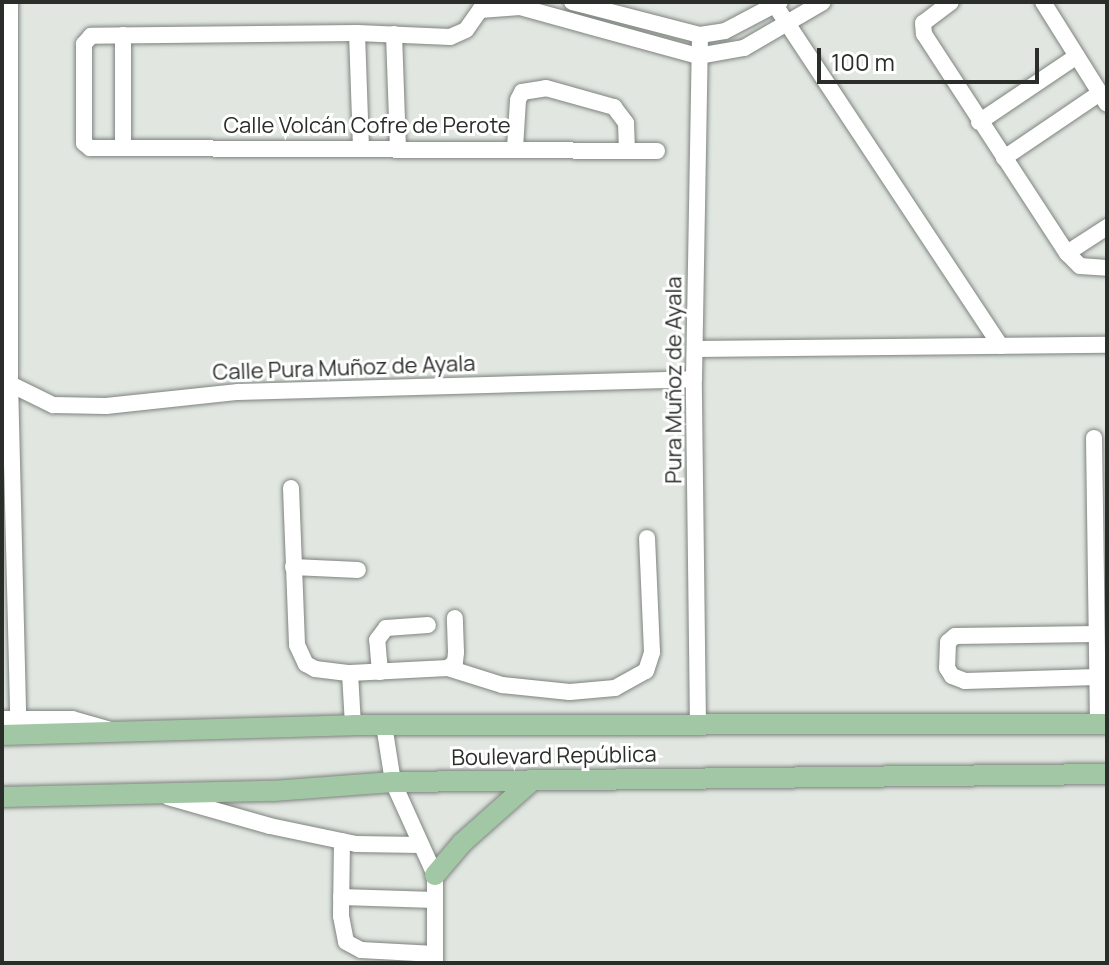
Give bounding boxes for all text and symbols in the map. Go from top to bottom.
scale bar [821,32,1043,82]
text: 100 m [831,45,895,78]
street label: Calle Volcán Cofre de Perote [223,113,511,139]
street label: Pura Muñoz de Ayala [661,276,687,484]
street label: Calle Pura Muñoz de Ayala [212,350,476,386]
street label: Boulevard República [451,741,657,771]

